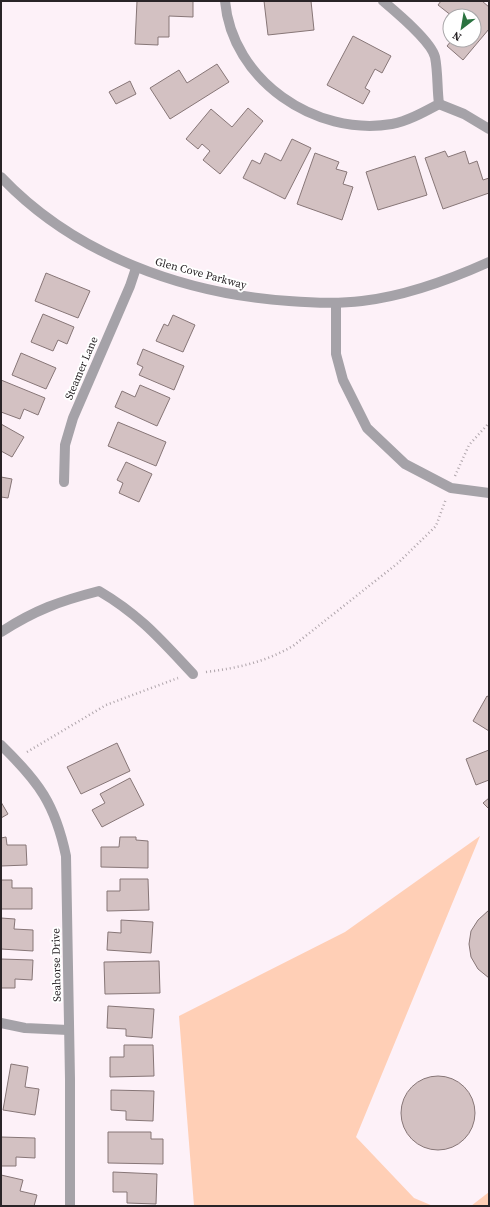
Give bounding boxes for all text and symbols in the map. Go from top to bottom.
north arrow [442,8,482,48]
text: N [450,28,464,45]
street label: Glen Cove Parkway [154,254,249,293]
street label: Steamer Lane [61,334,102,402]
street label: Seahorse Drive [48,928,65,1002]

